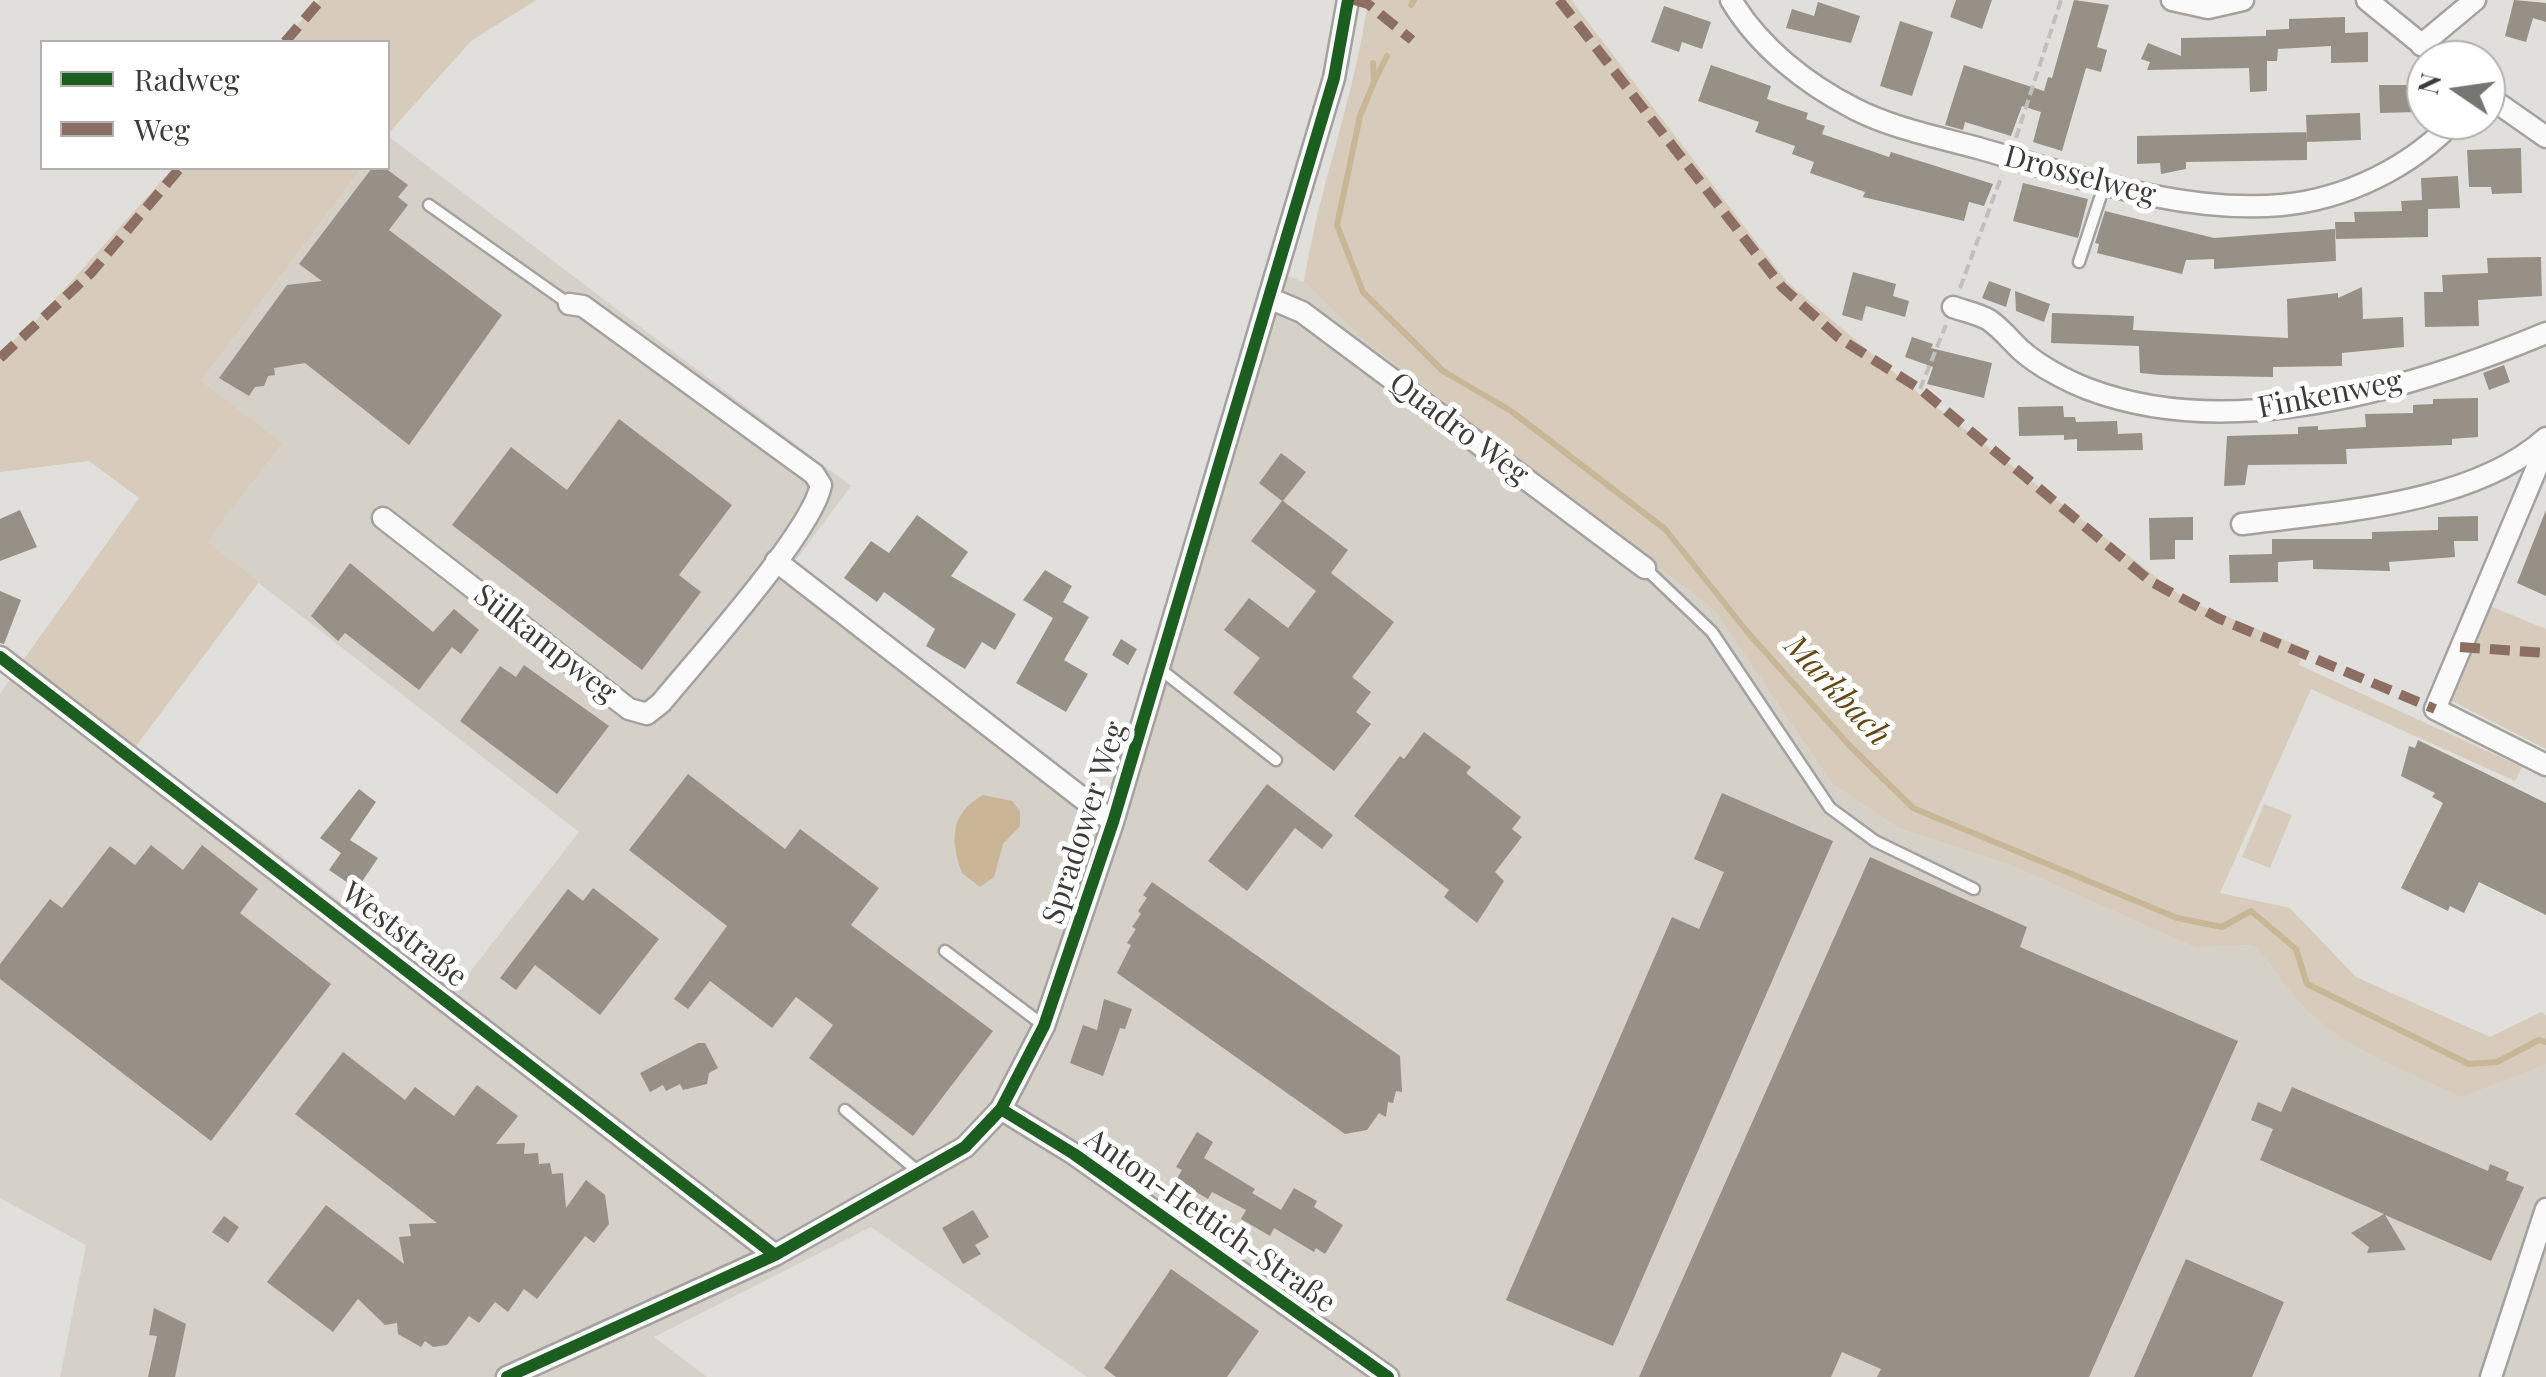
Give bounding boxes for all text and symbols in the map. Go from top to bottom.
legend [40,40,390,170]
north arrow [2406,40,2506,140]
text: Radweg [134,59,240,99]
text: N [2408,70,2449,98]
text: Weg [134,109,190,149]
street label: Drosselweg [2000,139,2160,213]
street label: Finkenweg [2255,363,2405,427]
street label: Quadro Weg [1382,365,1536,493]
street label: Sülkampweg [467,577,623,711]
water label: Markbach [1776,628,1898,754]
street label: Spradower Weg [1035,717,1135,929]
street label: Weststraße [334,875,474,995]
street label: Anton-Hettich-Straße [1078,1121,1342,1321]

